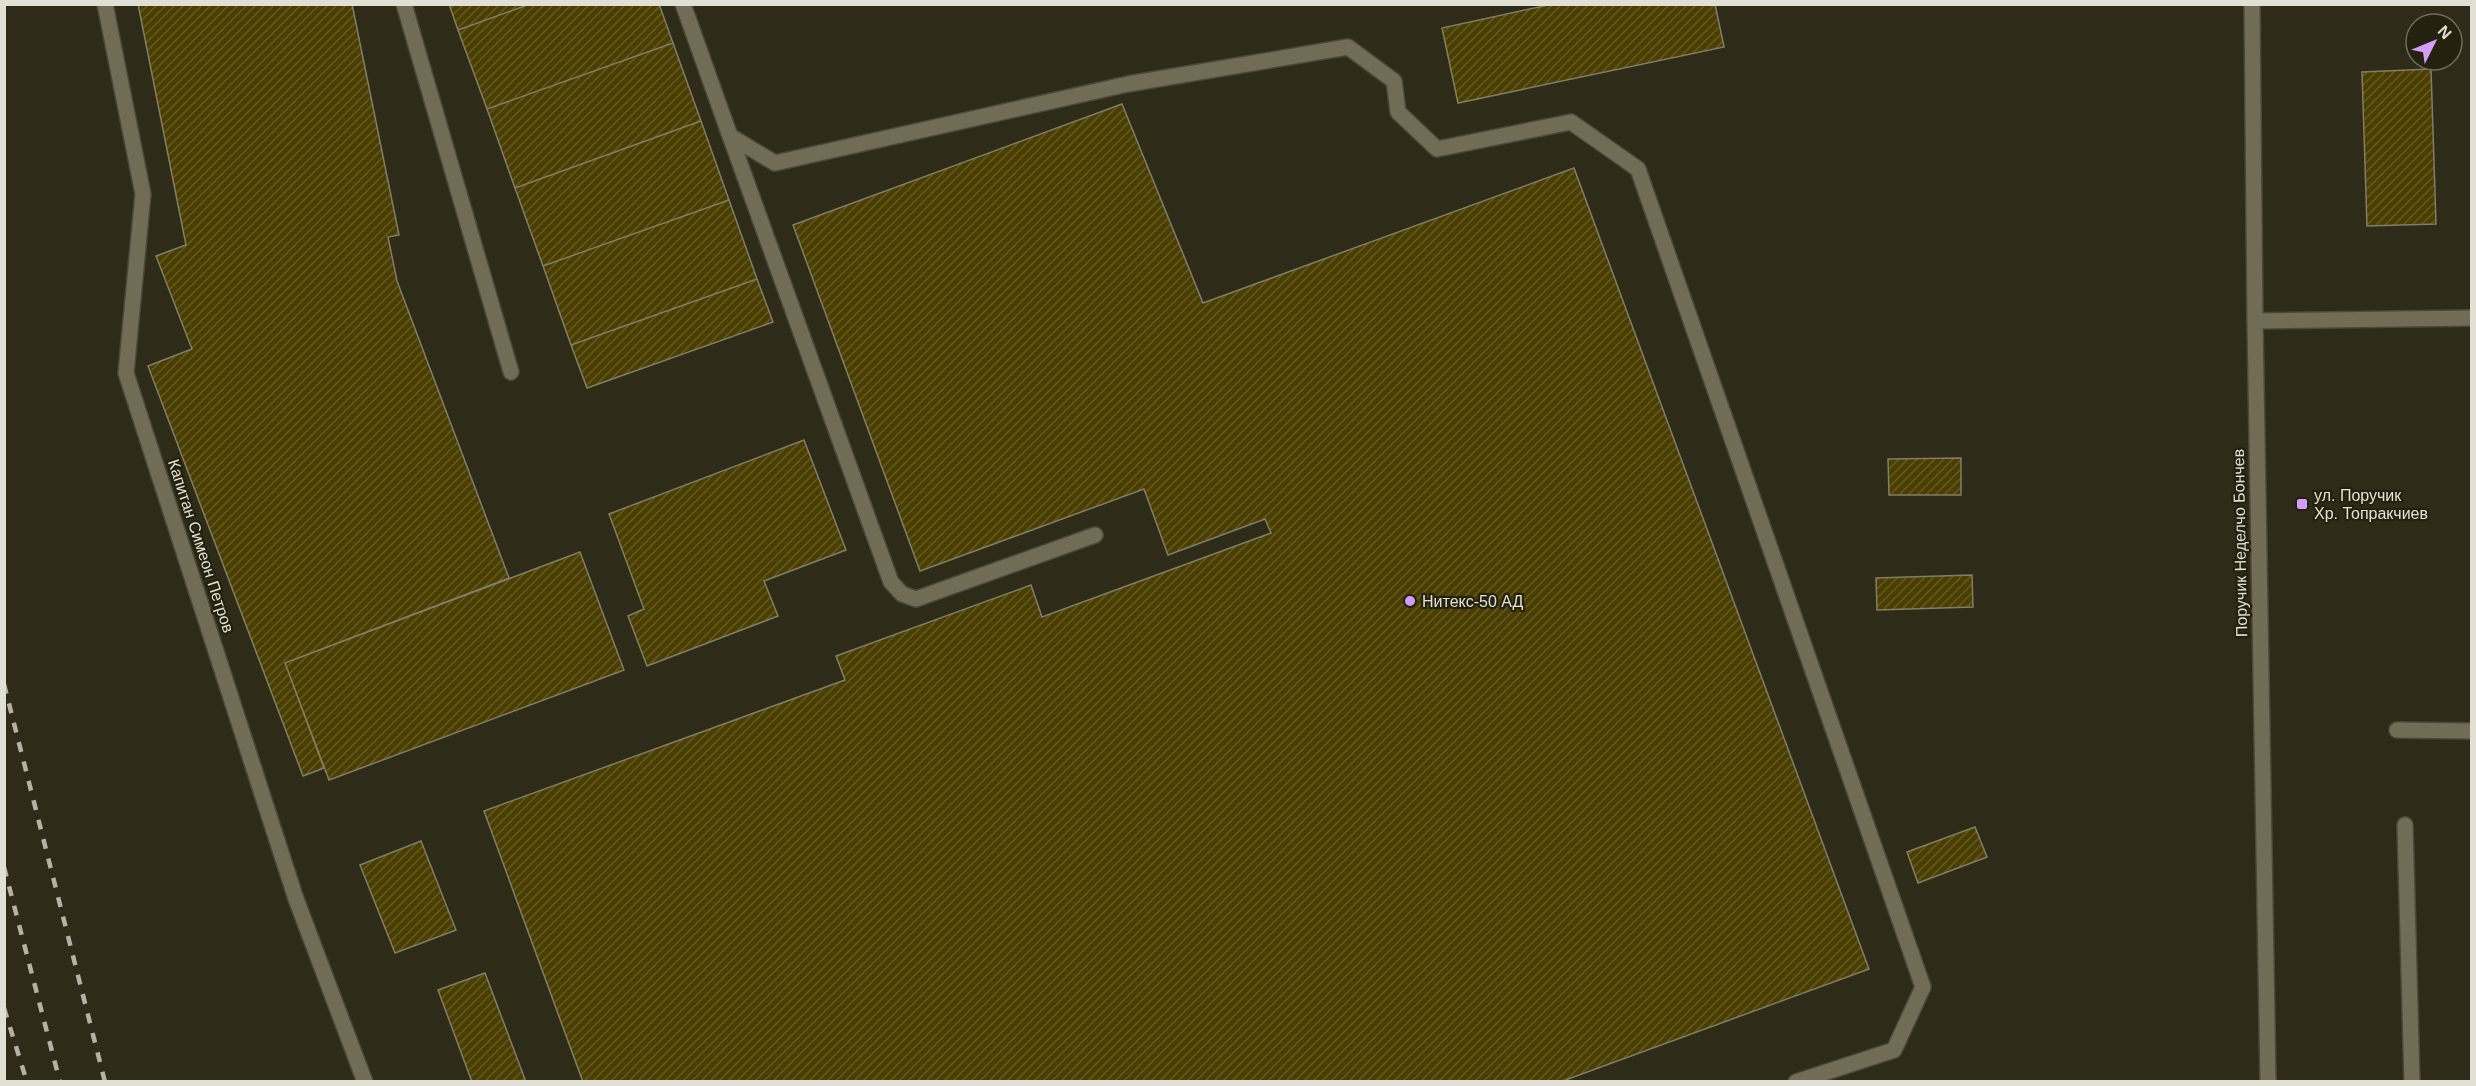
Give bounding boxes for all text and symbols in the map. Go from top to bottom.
north arrow [2404,12,2464,72]
text: N [2434,22,2455,42]
street label: Поручик Неделчо Бончев [2230,449,2250,637]
street label: Капитан Симеон Петров [165,457,237,635]
place label: ул. Поручик Хр. Топракчиев [2314,487,2428,522]
marker: ул. Поручик Хр. Топракчиев [2295,497,2309,511]
place label: Нитекс-50 АД [1422,593,1523,610]
marker: Нитекс-50 АД [1403,594,1417,608]

